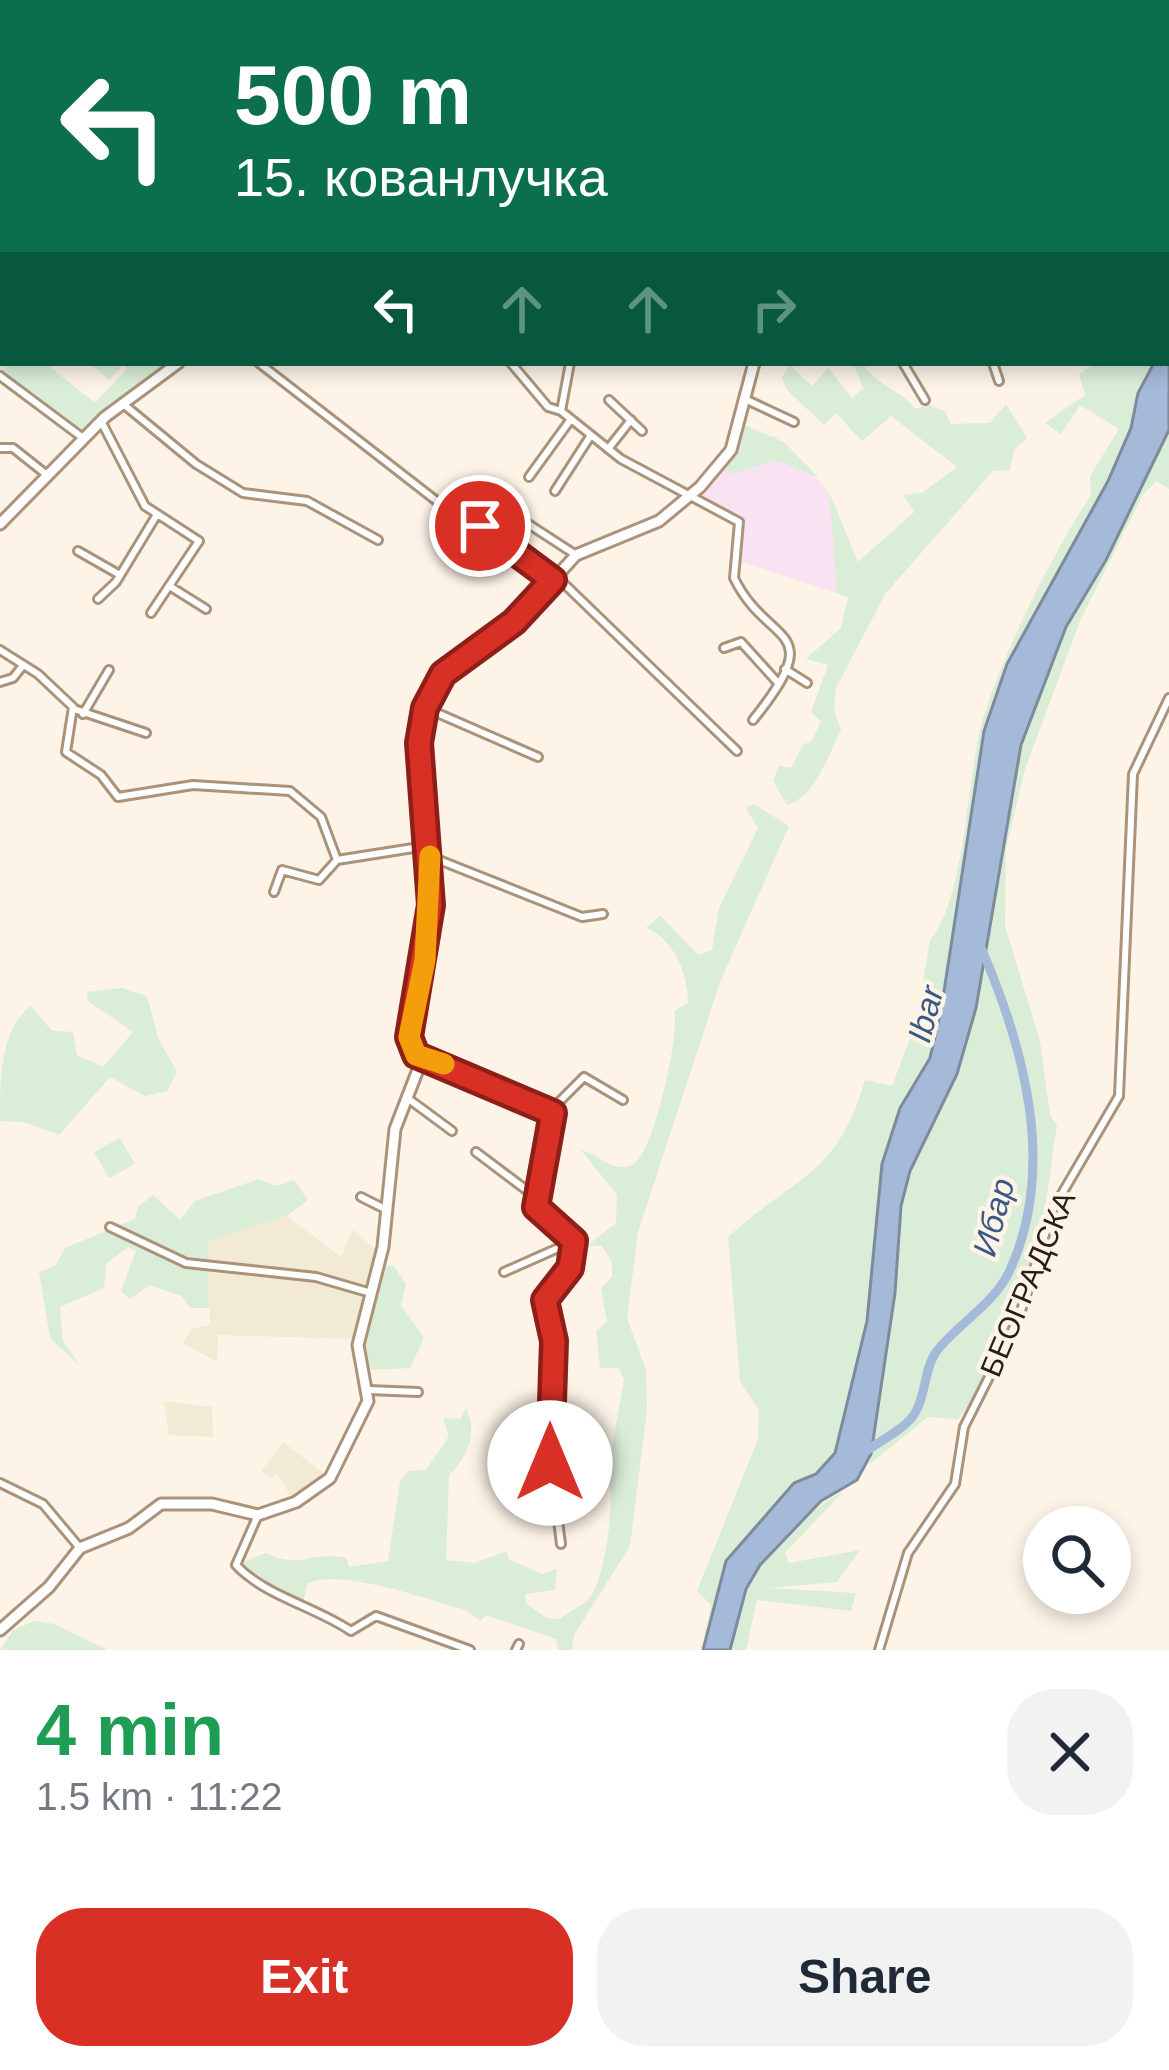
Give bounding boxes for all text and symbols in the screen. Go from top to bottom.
icon: left [36,48,192,204]
text: 500 m [234,48,472,142]
text: 15. кованлучка [234,147,608,207]
icon: left [363,276,429,342]
icon: ahead [489,276,555,342]
icon: ahead [615,276,681,342]
icon: right [741,276,807,342]
pin [429,475,531,577]
icon: arrive [447,493,513,559]
water label: Ibar [900,980,951,1046]
water label: Ибар [965,1174,1022,1260]
street label: БЕОГРАДСКА [974,1186,1081,1381]
position arrow [487,1400,613,1526]
map controls [1023,1506,1131,1614]
button: search [1023,1506,1131,1614]
button: close [1007,1689,1133,1815]
text: 4 min [36,1690,224,1770]
text: 1.5 km · 11:22 [36,1775,282,1818]
button: Exit [36,1908,573,2046]
button: Share [597,1908,1133,2046]

